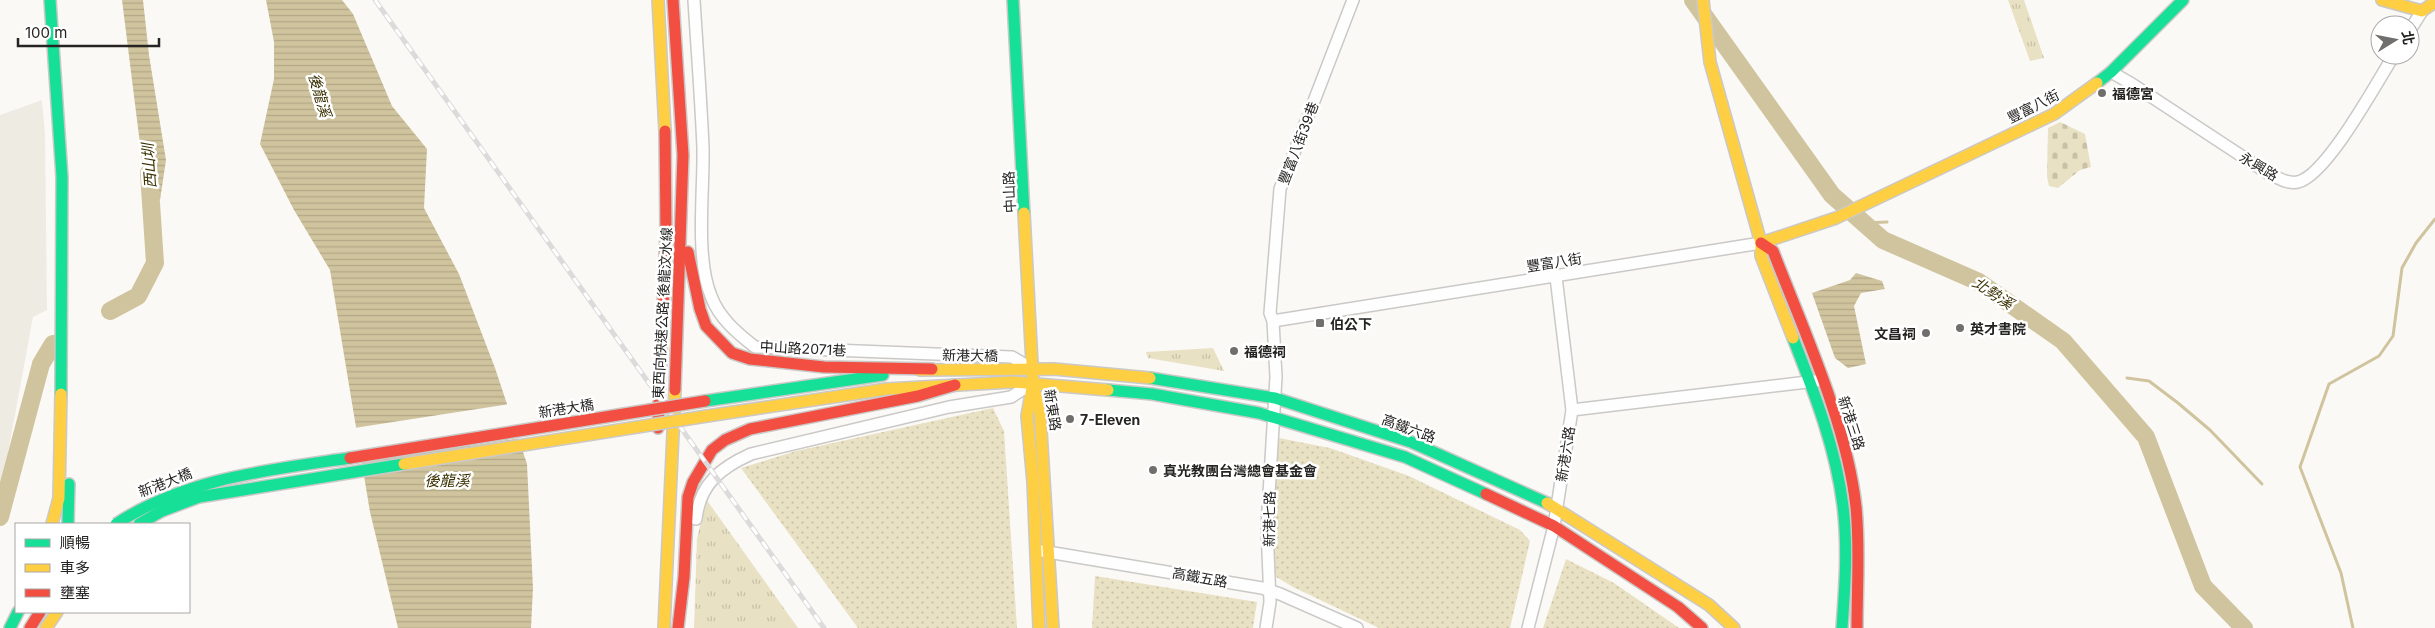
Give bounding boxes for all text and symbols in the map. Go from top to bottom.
scale bar [18,15,159,47]
north arrow [2370,15,2420,65]
text: 100 m [25,23,67,42]
text: 北 [2399,29,2418,46]
water label: 後龍溪 [305,71,336,121]
place label: 福德宮 [2112,85,2154,102]
street label: 豐富八街 [2004,86,2062,126]
marker: 福德宮 [2096,87,2108,99]
street label: 豐富八街39巷 [1274,99,1322,187]
water label: 西山圳 [138,141,160,189]
street label: 永興路 [2237,148,2281,184]
street label: 中山路 [999,171,1019,213]
street label: 東西向快速公路 後龍汶水線 [649,227,675,399]
street label: 豐富八街 [1525,249,1583,275]
water label: 北勢溪 [1969,273,2019,314]
place label: 伯公下 [1330,315,1372,332]
marker: 伯公下 [1314,317,1326,329]
place label: 英才書院 [1970,320,2026,337]
marker: 英才書院 [1954,322,1966,334]
place label: 文昌祠 [1874,325,1916,342]
marker: 文昌祠 [1920,327,1932,339]
street label: 中山路2071巷 [759,337,847,359]
place label: 福德祠 [1244,343,1286,360]
marker: 福德祠 [1228,345,1240,357]
street label: 新港大橋 [942,346,998,364]
street label: 新東路 [1041,388,1065,432]
street label: 新港三路 [1835,394,1869,452]
street label: 新港大橋 [537,395,595,421]
street label: 高鐵六路 [1380,410,1438,446]
place label: 7-Eleven [1080,411,1140,428]
marker: 7-Eleven [1064,413,1076,425]
street label: 新港六路 [1552,425,1578,483]
place label: 真光教團台灣總會基金會 [1163,462,1317,479]
street label: 新港大橋 [136,464,194,500]
marker: 真光教團台灣總會基金會 [1147,464,1159,476]
water label: 後龍溪 [424,471,471,490]
street label: 新港七路 [1260,491,1278,547]
legend [15,523,190,613]
text: 順暢 [60,533,90,552]
text: 車多 [60,558,90,577]
street label: 高鐵五路 [1171,564,1229,590]
text: 壅塞 [60,583,90,602]

